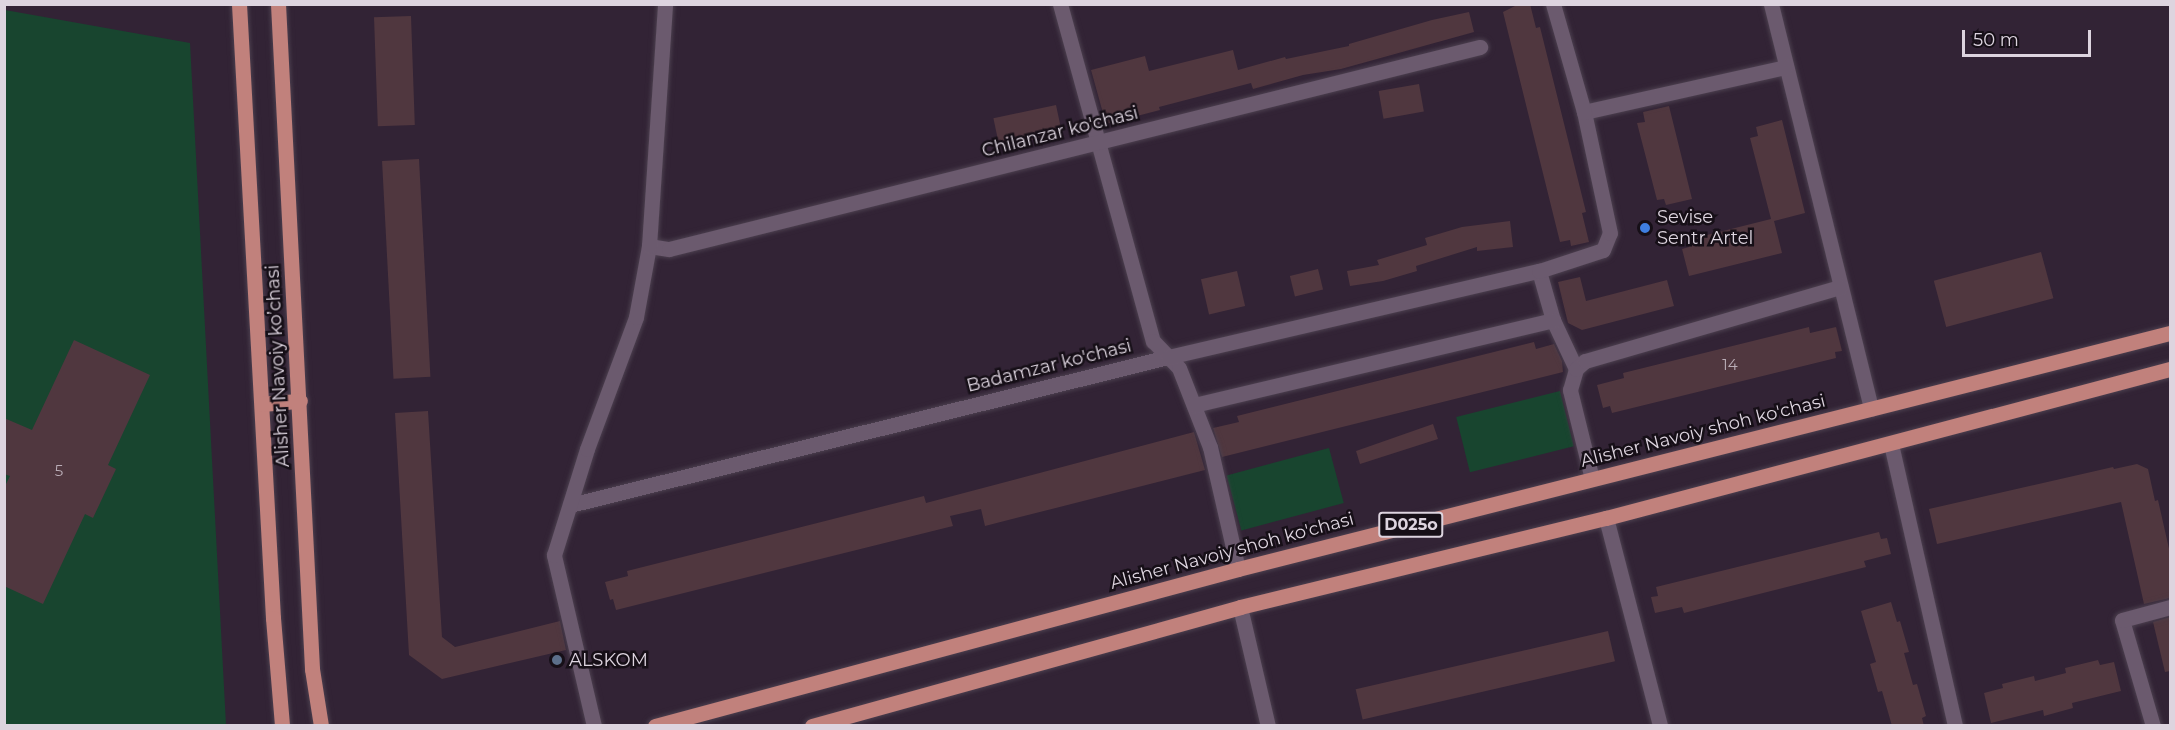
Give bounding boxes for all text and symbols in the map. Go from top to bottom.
scale bar [1965,18,2094,56]
text: 50 m [1973,29,2019,51]
street label: Chilanzar ko'chasi [980,102,1140,162]
place label: Sevise Sentr Artel [1657,207,1753,250]
marker: Sevise Sentr Artel [1638,221,1652,235]
street label: Alisher Navoiy ko’chasi [262,264,294,468]
street label: Badamzar ko'chasi [964,335,1134,397]
house number: 14 [1722,356,1738,374]
street label: Alisher Navoiy shoh ko'chasi [1578,390,1828,472]
house number: 5 [55,462,63,480]
street label: Alisher Navoiy shoh ko'chasi [1108,508,1356,594]
road number: D025o [1378,512,1444,538]
place label: ALSKOM [569,649,648,671]
marker: ALSKOM [550,653,564,667]

